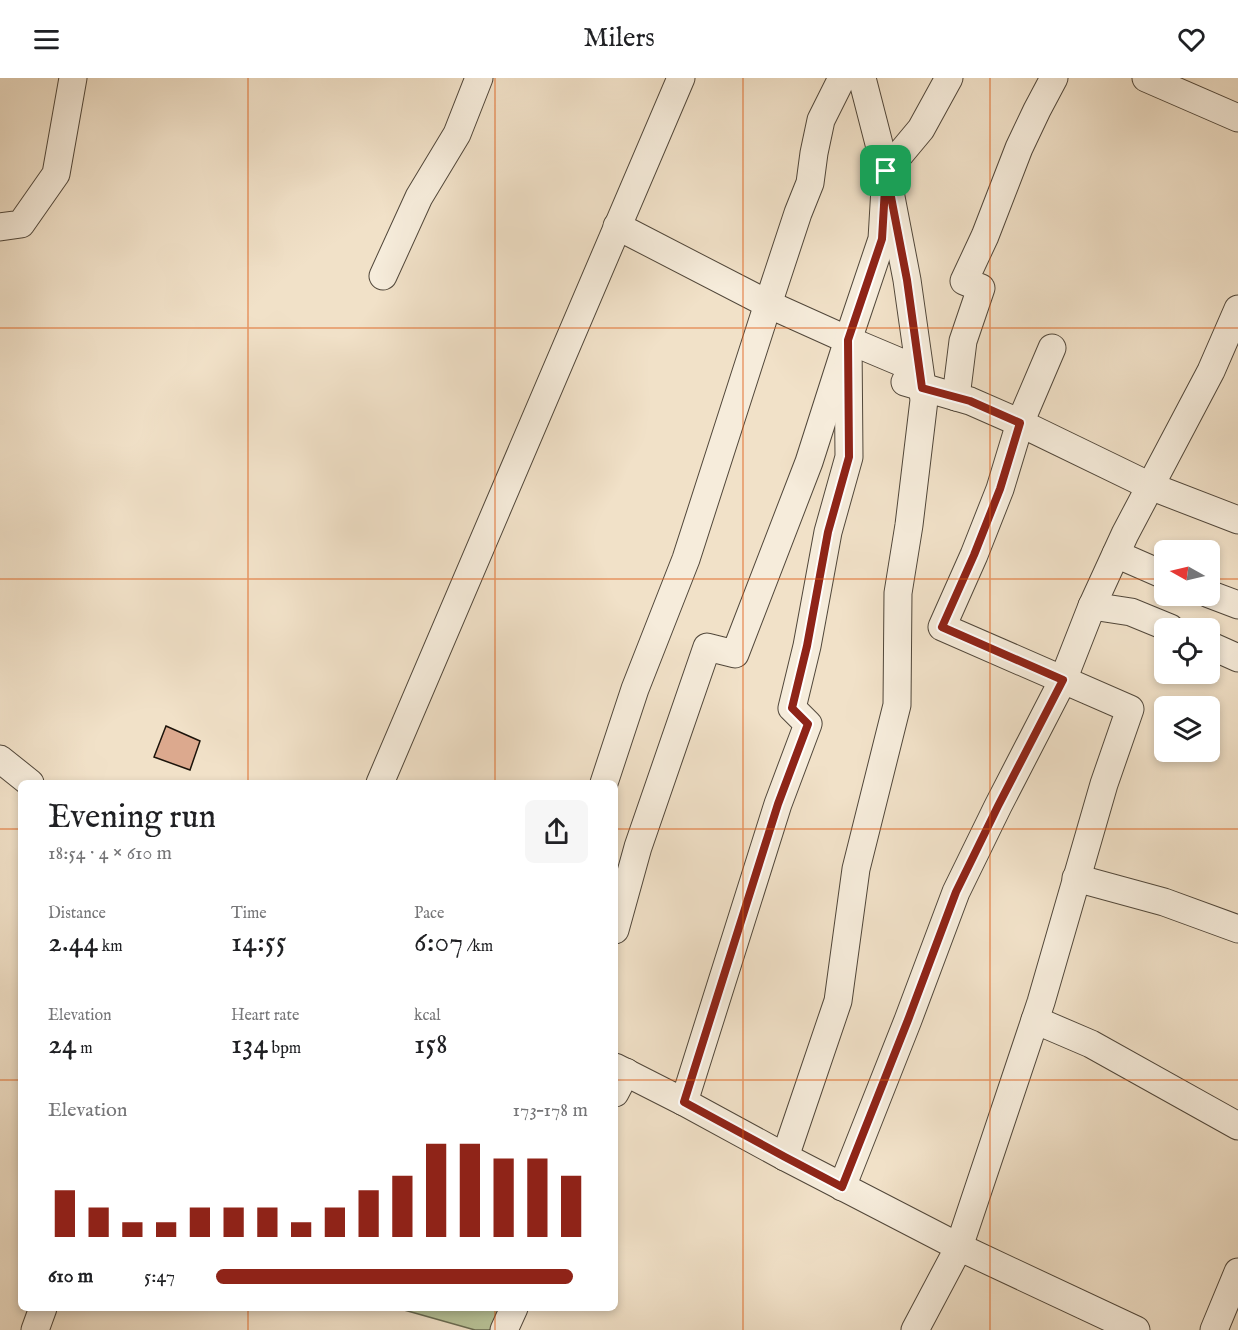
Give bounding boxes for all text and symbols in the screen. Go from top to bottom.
text: Milers [583,22,655,56]
icon: menu [30,23,63,56]
icon: heart [1175,23,1208,56]
pin [860,145,911,196]
icon: arrive [869,154,902,187]
north arrow [1154,540,1220,606]
map controls [1154,540,1220,762]
button: locate [1154,618,1220,684]
button: layers [1154,696,1220,762]
text: Evening run [48,797,216,839]
button: share [525,800,588,863]
text: 18:54 · 4 × 610 m [48,841,172,866]
text: Distance [48,904,106,924]
text: Time [231,904,267,924]
text: Pace [414,904,444,924]
text: 2.44 [48,924,98,962]
text: 14:55 [231,924,287,962]
text: 6:07 [414,924,463,962]
text: km [98,937,123,957]
text: /km [463,937,493,957]
text: Elevation [48,1006,111,1026]
text: Heart rate [231,1006,299,1026]
text: kcal [414,1006,441,1026]
text: 24 [48,1026,77,1064]
text: 134 [231,1026,268,1064]
text: 158 [414,1026,448,1064]
text: m [77,1039,93,1059]
text: bpm [268,1039,301,1059]
text: Elevation [48,1098,127,1123]
text: 173–178 m [513,1098,588,1123]
text: 610 m [48,1264,93,1289]
text: 5:47 [144,1264,175,1289]

